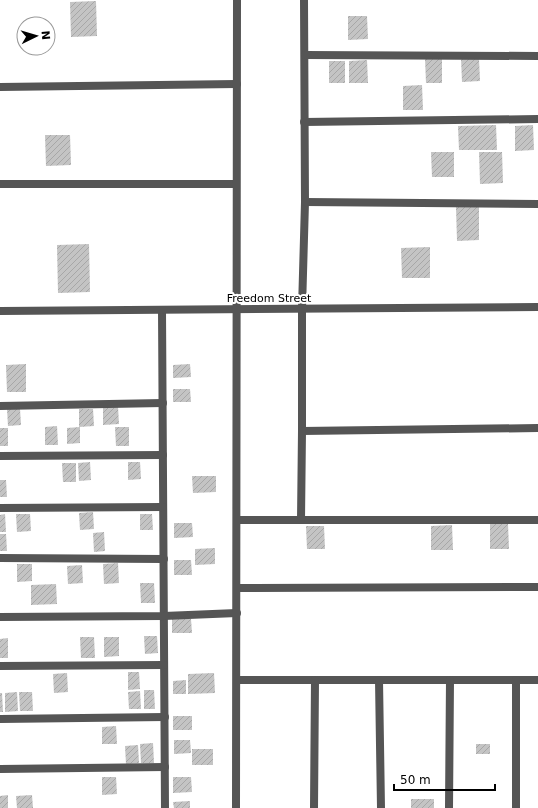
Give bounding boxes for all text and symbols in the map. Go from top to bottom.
north arrow [16,16,56,56]
text: N [39,30,52,40]
street label: Freedom Street [227,292,312,305]
scale bar [394,766,495,792]
text: 50 m [400,773,431,787]

